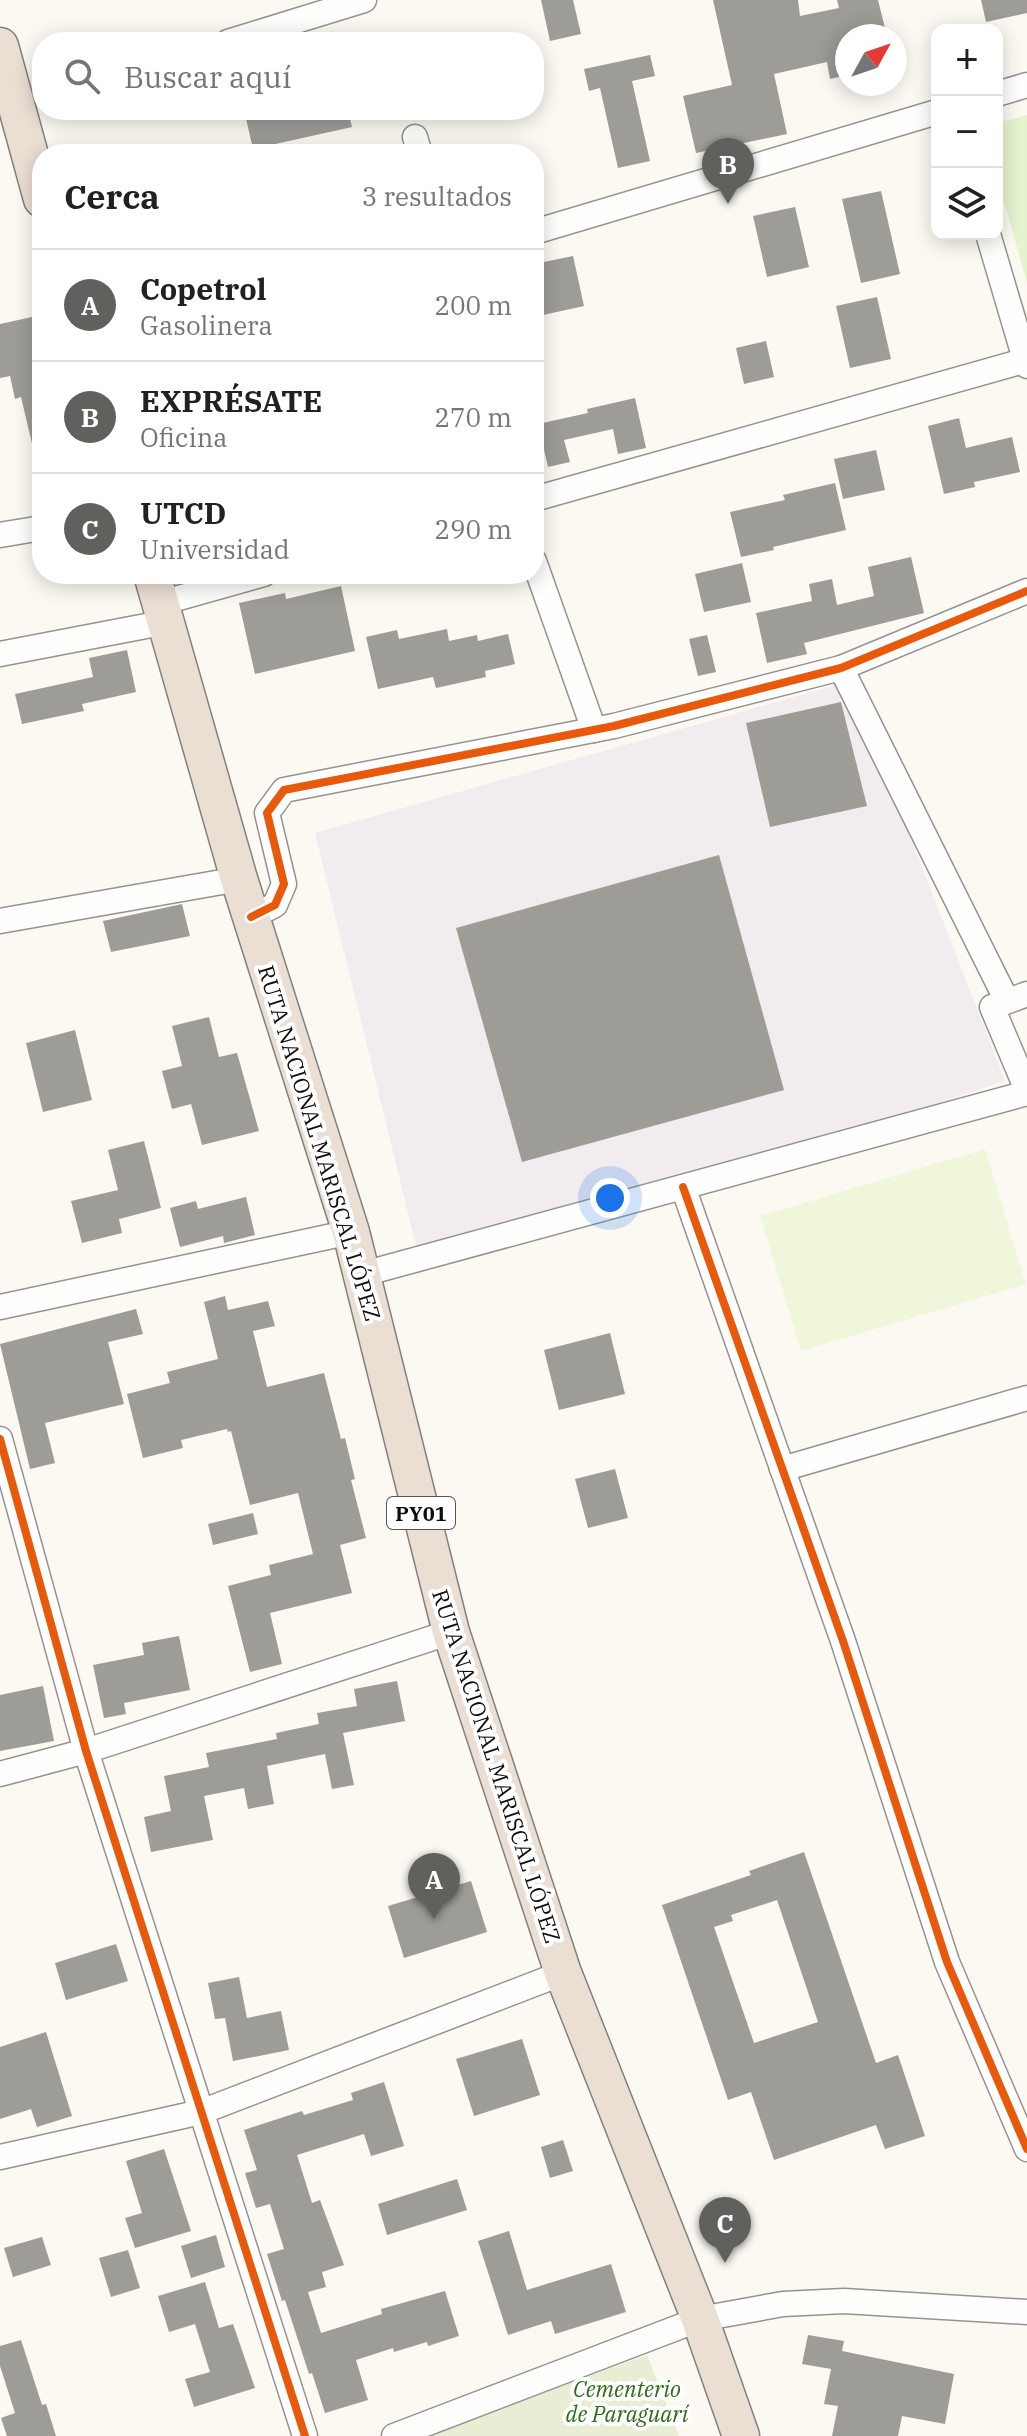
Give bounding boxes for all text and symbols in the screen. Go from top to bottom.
north arrow [835,24,907,96]
map controls [931,24,1003,240]
button: + [931,24,1003,96]
search box [32,32,544,120]
icon: search [60,54,104,98]
text: Buscar aquí [124,57,291,96]
button: − [931,96,1003,168]
pin: B [702,138,754,204]
button: layers [931,168,1003,240]
text: Cerca [64,174,160,218]
text: 3 resultados [362,179,512,213]
text: Copetrol [140,269,266,308]
text: A [81,288,99,322]
text: 200 m [434,288,512,322]
text: Gasolinera [140,308,273,342]
text: EXPRÉSATE [140,381,322,420]
text: B [81,400,99,434]
text: 270 m [434,400,512,434]
text: Oficina [140,420,228,454]
text: UTCD [140,493,226,532]
text: C [81,512,99,546]
text: 290 m [434,512,512,546]
text: Universidad [140,532,290,566]
street label: RUTA NACIONAL MARISCAL LÓPEZ [252,962,388,1324]
your location [590,1178,630,1218]
road number: PY01 [387,1497,455,1529]
street label: RUTA NACIONAL MARISCAL LÓPEZ [427,1586,567,1946]
pin: A [408,1853,460,1919]
pin: C [699,2197,751,2263]
park label: Cementerio de Paraguarí [566,2374,690,2428]

